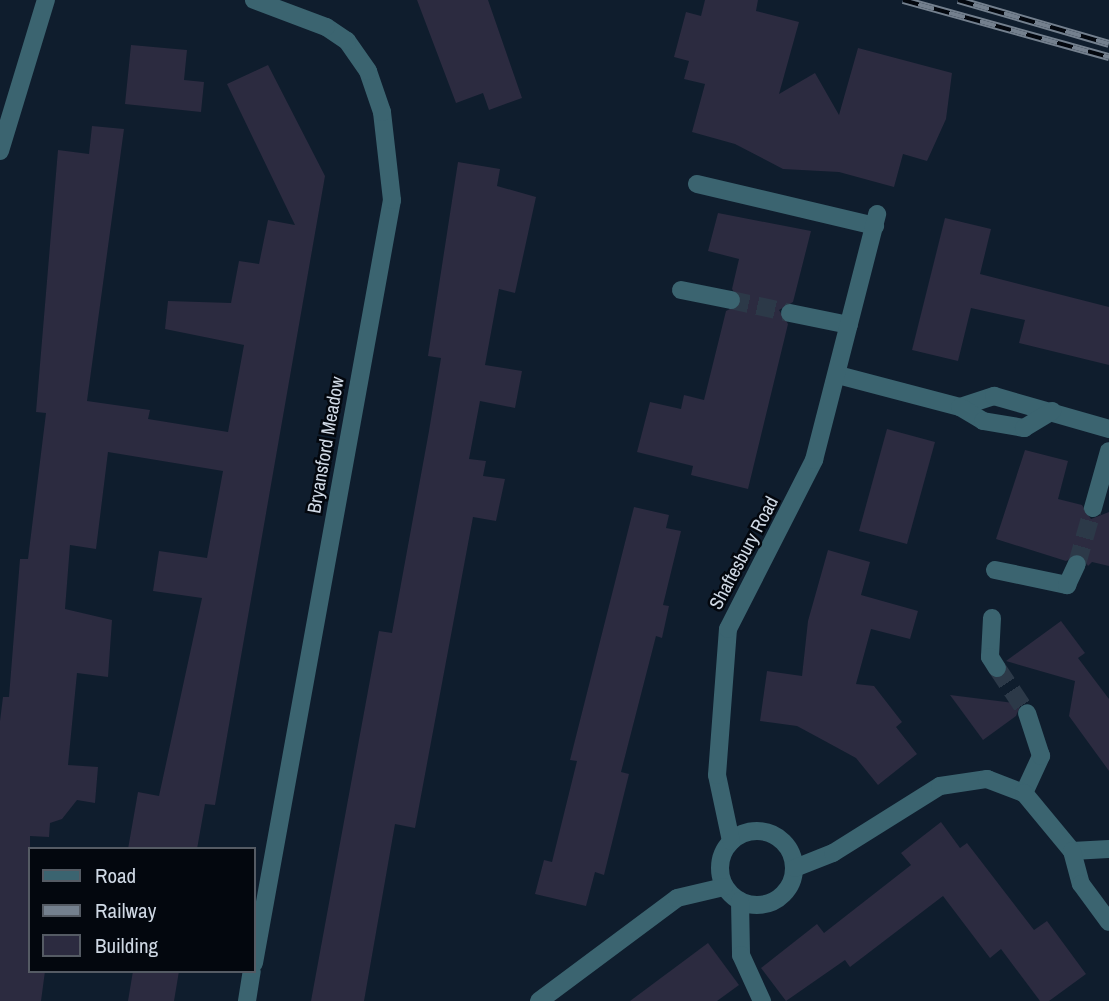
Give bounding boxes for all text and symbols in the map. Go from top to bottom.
street label: Bryansford Meadow [303,375,349,515]
street label: Shaftesbury Road [705,493,783,613]
legend [28,847,256,973]
text: Road [95,861,136,890]
text: Railway [95,896,156,925]
text: Building [95,931,158,960]

